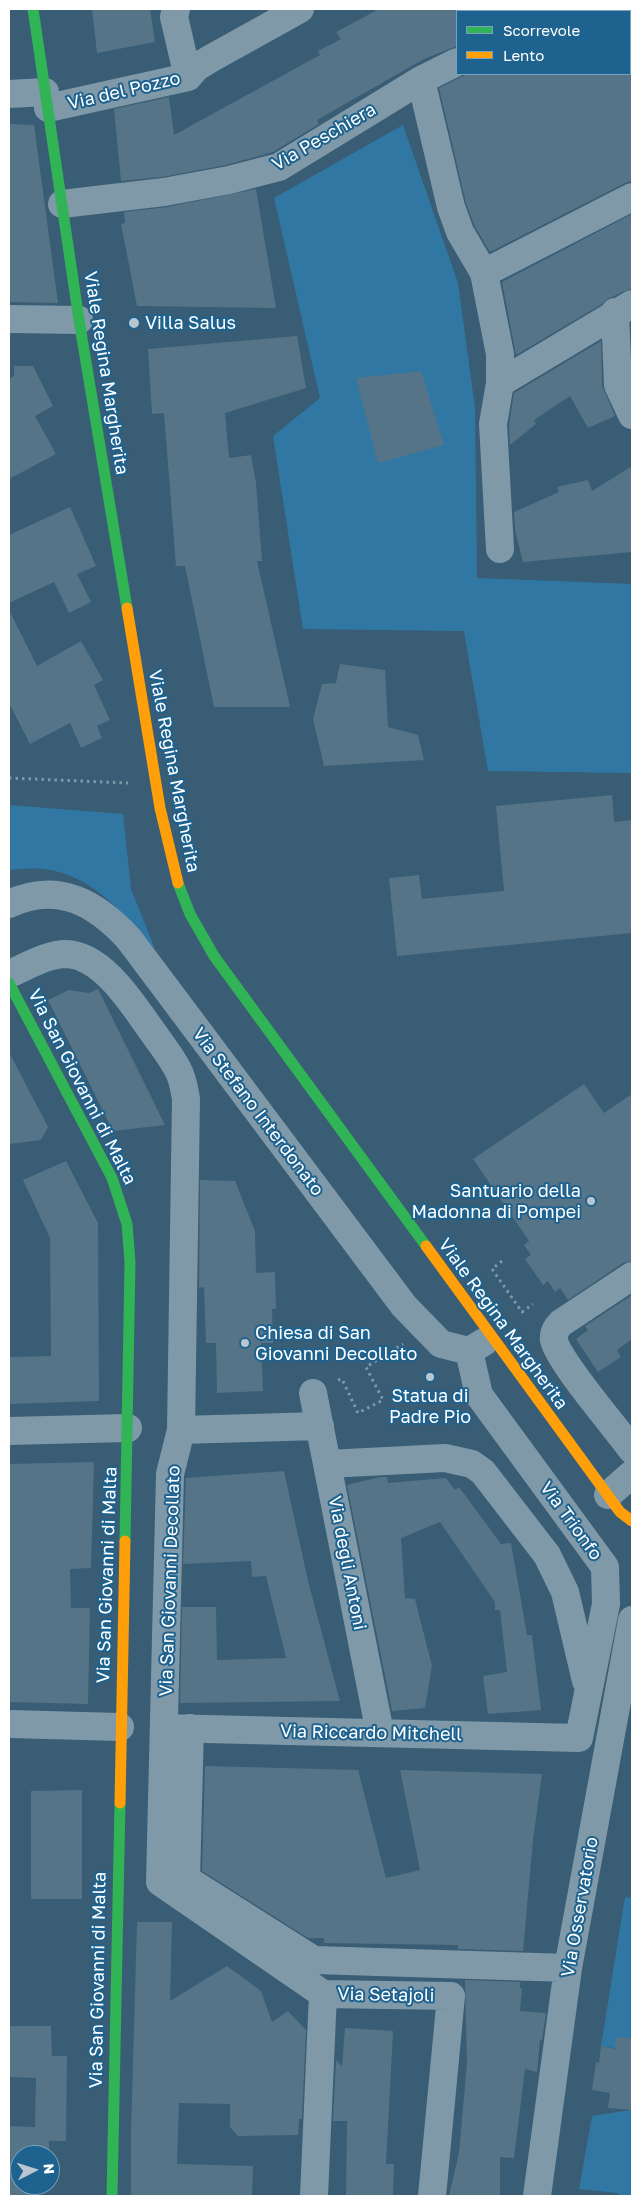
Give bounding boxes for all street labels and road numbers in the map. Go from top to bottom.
street label: Via del Pozzo [66,68,182,114]
street label: Via Peschiera [268,99,380,175]
street label: Viale Regina Margherita [79,270,133,476]
street label: Viale Regina Margherita [144,668,204,874]
street label: Via San Giovanni di Malta [23,986,141,1188]
street label: Via Stefano Interdonato [188,1024,328,1200]
street label: Viale Regina Margherita [434,1234,572,1414]
street label: Via San Giovanni Decollato [155,1465,185,1697]
street label: Via San Giovanni di Malta [92,1466,122,1684]
street label: Via Trionfo [535,1477,607,1565]
street label: Via degli Antoni [323,1494,371,1632]
street label: Via Riccardo Mitchell [280,1721,462,1745]
street label: Via Osservatorio [557,1835,603,1979]
street label: Via San Giovanni di Malta [85,1871,111,2089]
street label: Via Setajoli [337,1983,435,2007]

